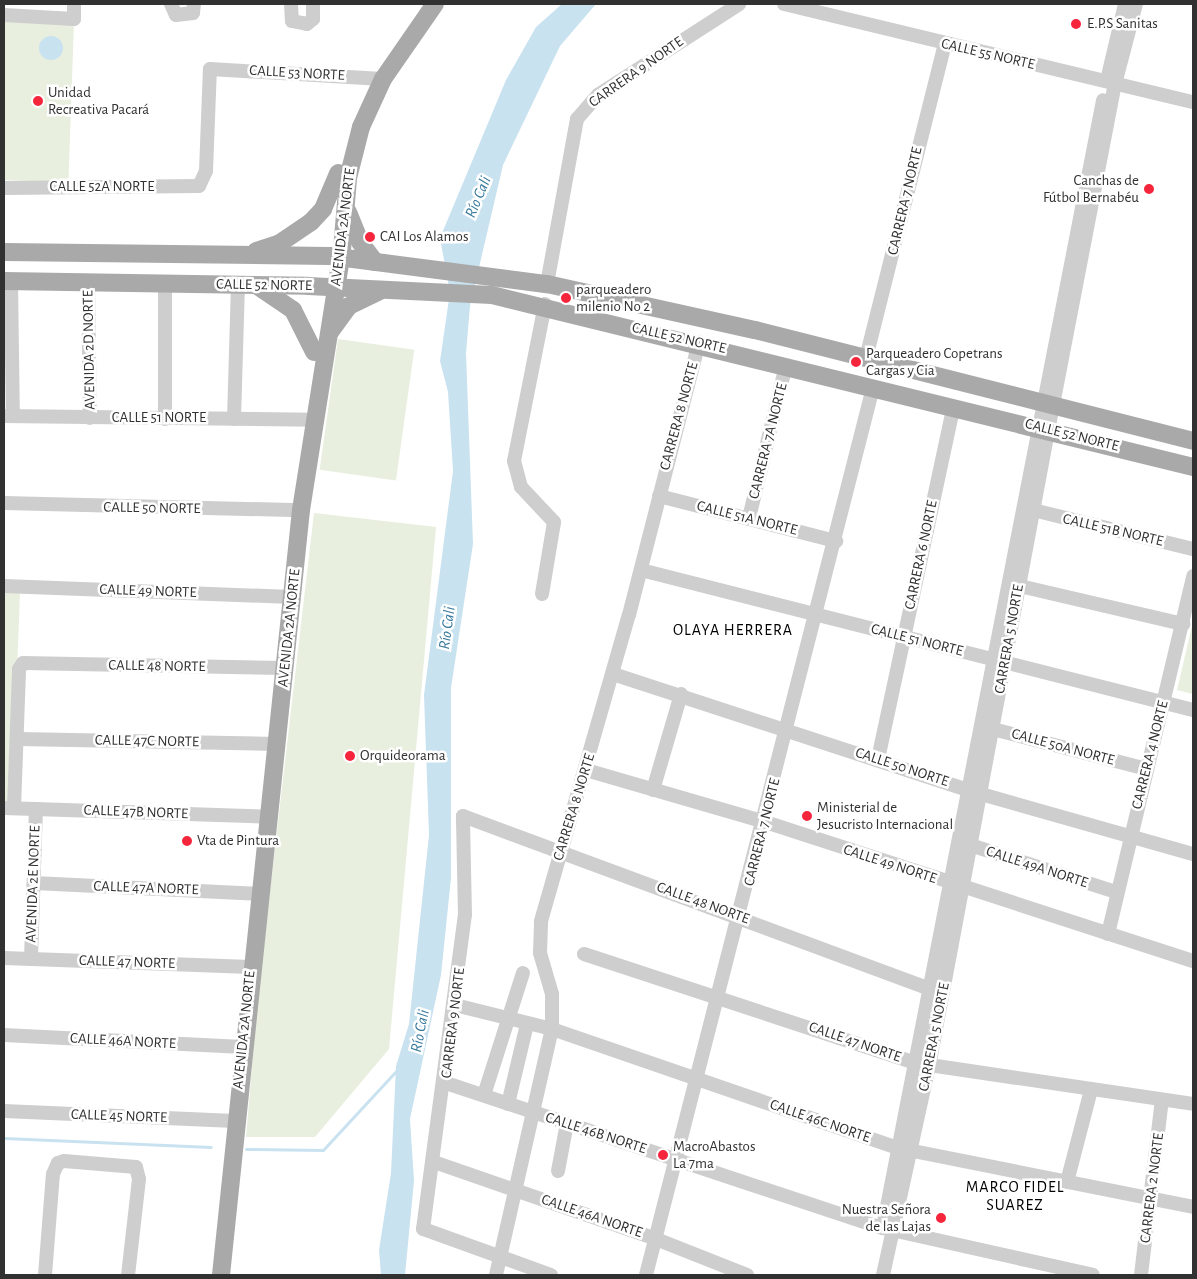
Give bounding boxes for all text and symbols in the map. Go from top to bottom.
place label: E.P.S Sanitas [1087,15,1158,33]
marker: E.P.S Sanitas [1069,17,1083,31]
street label: CARRERA 9 NORTE [585,33,687,111]
street label: CALLE 55 NORTE [939,34,1037,74]
street label: CALLE 53 NORTE [249,62,345,84]
place label: Unidad Recreativa Pacará [48,83,149,118]
marker: Unidad Recreativa Pacará [32,95,44,107]
street label: CARRERA 7 NORTE [884,145,926,257]
street label: AVENIDA 2A NORTE [327,167,359,287]
place label: Canchas de Fútbol Bernabéu [1043,171,1139,206]
water label: Río Cali [461,173,495,221]
street label: CALLE 52A NORTE [50,178,154,196]
marker: Canchas de Fútbol Bernabéu [1143,183,1155,195]
place label: CAI Los Alamos [380,228,468,246]
marker: CAI Los Alamos [364,231,376,243]
street label: CALLE 52 NORTE [216,275,312,295]
place label: parqueadero milenio No 2 [576,280,651,315]
street label: AVENIDA 2D NORTE [79,290,99,410]
marker: parqueadero milenio No 2 [560,292,572,304]
street label: CALLE 52 NORTE [630,318,728,358]
place label: Parqueadero Copetrans Cargas y Cia [866,344,1002,379]
marker: Parqueadero Copetrans Cargas y Cia [850,356,862,368]
street label: CARRERA 8 NORTE [656,360,702,472]
street label: CARRERA 7A NORTE [745,381,791,501]
street label: CALLE 51 NORTE [112,409,206,427]
street label: CALLE 52 NORTE [1023,415,1121,455]
street label: CALLE 51A NORTE [695,497,799,539]
street label: CALLE 50 NORTE [103,498,201,518]
street label: CARRERA 6 NORTE [901,499,941,611]
street label: CALLE 51B NORTE [1061,510,1165,550]
street label: AVENIDA 2A NORTE [274,568,304,688]
street label: CALLE 49 NORTE [99,580,197,602]
street label: CARRERA 5 NORTE [991,583,1027,695]
water label: Río Cali [434,605,460,651]
district label: OLAYA HERRERA [671,620,795,640]
street label: CALLE 51 NORTE [869,620,965,660]
street label: CALLE 48 NORTE [108,656,206,676]
street label: CARRERA 4 NORTE [1128,699,1172,811]
street label: CALLE 50A NORTE [1010,725,1116,769]
street label: CALLE 47C NORTE [95,731,199,751]
street label: CALLE 50 NORTE [853,743,951,791]
place label: Orquideorama [360,747,446,765]
marker: Orquideorama [344,750,356,762]
street label: CARRERA 8 NORTE [549,751,599,863]
street label: CARRERA 7 NORTE [740,776,784,888]
place label: Ministerial de Jesucristo Internacional [817,798,953,833]
street label: CALLE 47B NORTE [83,801,189,823]
marker: Ministerial de Jesucristo Internacional [801,810,813,822]
street label: AVENIDA 2E NORTE [22,825,44,943]
place label: Vta de Pintura [197,832,279,850]
marker: Vta de Pintura [181,835,193,847]
street label: CALLE 49 NORTE [841,840,939,888]
street label: CALLE 49A NORTE [984,842,1090,892]
street label: CALLE 47A NORTE [93,877,199,899]
street label: CALLE 48 NORTE [654,878,752,928]
street label: CALLE 47 NORTE [78,951,176,973]
street label: CARRERA 9 NORTE [437,967,469,1079]
street label: AVENIDA 2A NORTE [229,970,259,1090]
street label: CARRERA 5 NORTE [915,981,953,1093]
water label: Río Cali [406,1008,434,1054]
street label: CALLE 47 NORTE [806,1018,904,1066]
street label: CALLE 46A NORTE [70,1029,176,1053]
street label: CALLE 46C NORTE [767,1095,873,1147]
street label: CALLE 45 NORTE [70,1105,168,1127]
street label: CALLE 46B NORTE [543,1108,649,1158]
street label: CARRERA 2 NORTE [1136,1132,1168,1244]
place label: MacroAbastos La 7ma [673,1137,756,1172]
marker: MacroAbastos La 7ma [657,1149,669,1161]
district label: MARCO FIDEL SUAREZ [964,1177,1066,1215]
street label: CALLE 46A NORTE [539,1190,645,1242]
place label: Nuestra Señora de las Lajas [842,1200,931,1235]
marker: Nuestra Señora de las Lajas [935,1212,947,1224]

